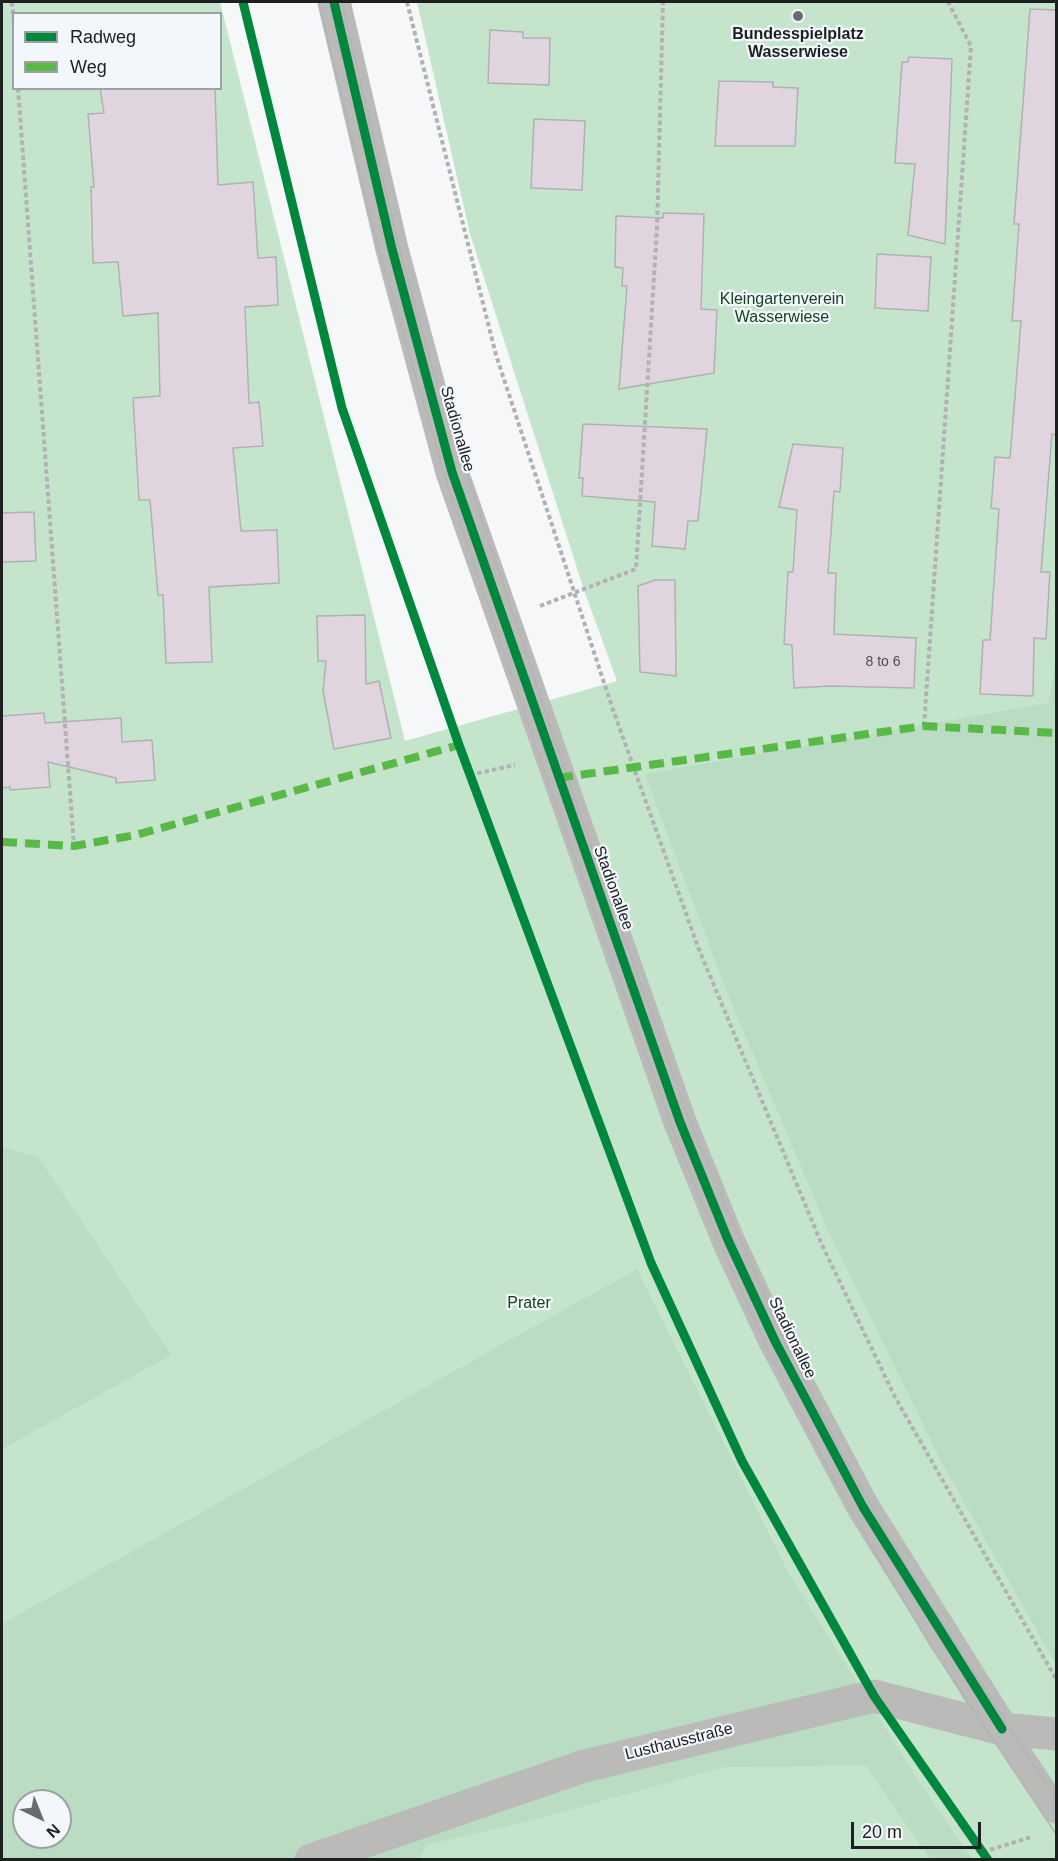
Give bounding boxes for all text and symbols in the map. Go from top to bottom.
marker: Bundesspielplatz Wasserwiese [791,9,805,23]
legend [12,12,222,90]
place label: Bundesspielplatz Wasserwiese [732,25,864,63]
text: Radweg [70,27,136,47]
text: Weg [70,57,107,77]
park label: Kleingartenverein Wasserwiese [720,290,844,328]
street label: Stadionallee [436,384,478,474]
house number: 8 to 6 [865,654,901,670]
street label: Stadionallee [589,843,637,933]
park label: Prater [507,1294,551,1314]
street label: Stadionallee [764,1294,820,1382]
street label: Lusthausstraße [623,1719,735,1765]
north arrow [12,1789,72,1849]
scale bar [854,1810,984,1848]
text: N [43,1821,63,1841]
text: 20 m [862,1822,902,1842]

